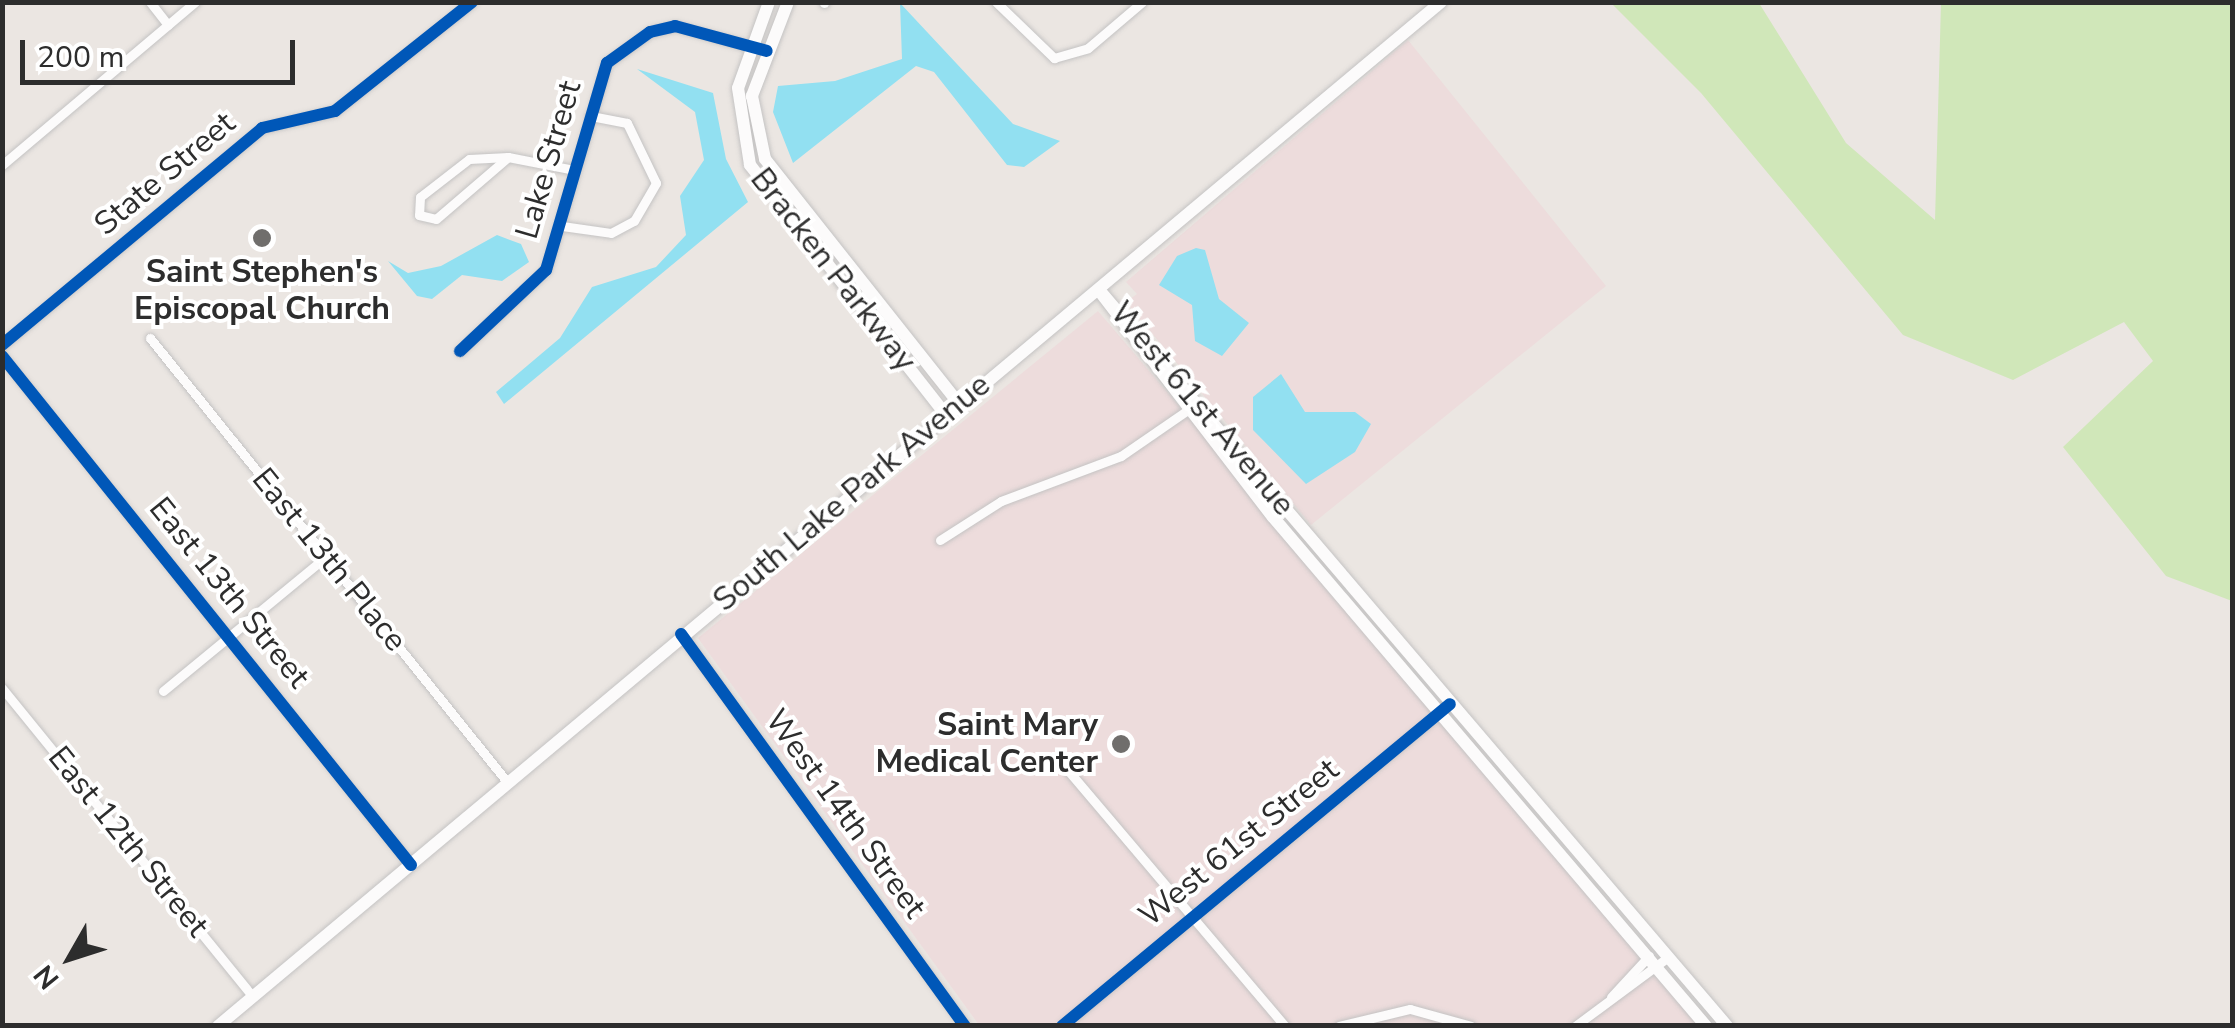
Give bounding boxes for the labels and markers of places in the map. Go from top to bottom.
marker: Saint Stephen's Episcopal Church [251,227,273,249]
place label: Saint Stephen's Episcopal Church [134,254,390,329]
place label: Saint Mary Medical Center [875,707,1098,782]
marker: Saint Mary Medical Center [1108,731,1134,757]

